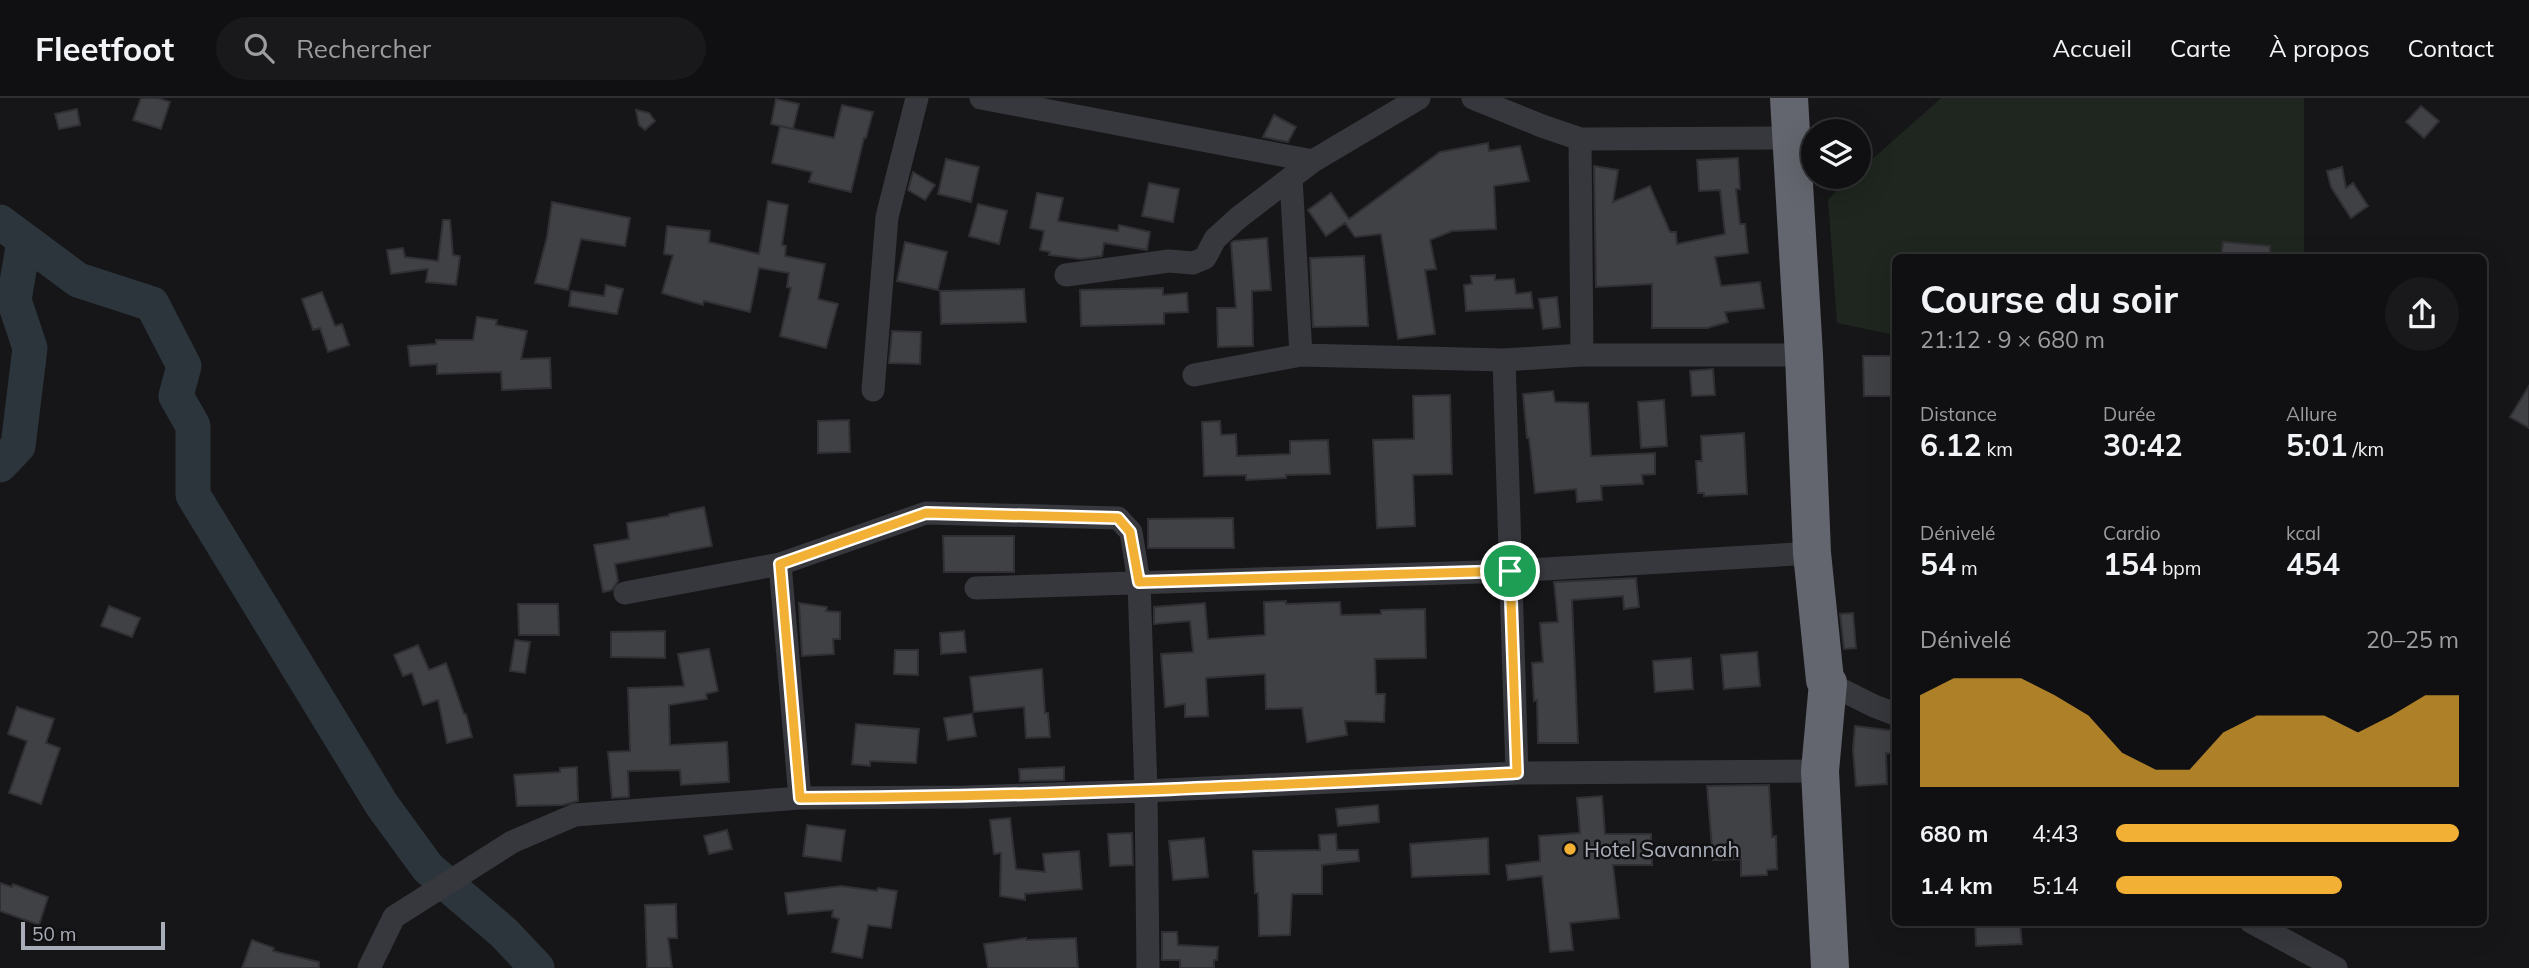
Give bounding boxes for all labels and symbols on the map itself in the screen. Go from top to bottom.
pin [1480,541,1540,601]
place label: Hotel Savannah [1584,836,1740,862]
marker: Hotel Savannah [1562,841,1578,857]
scale bar [21,919,164,951]

